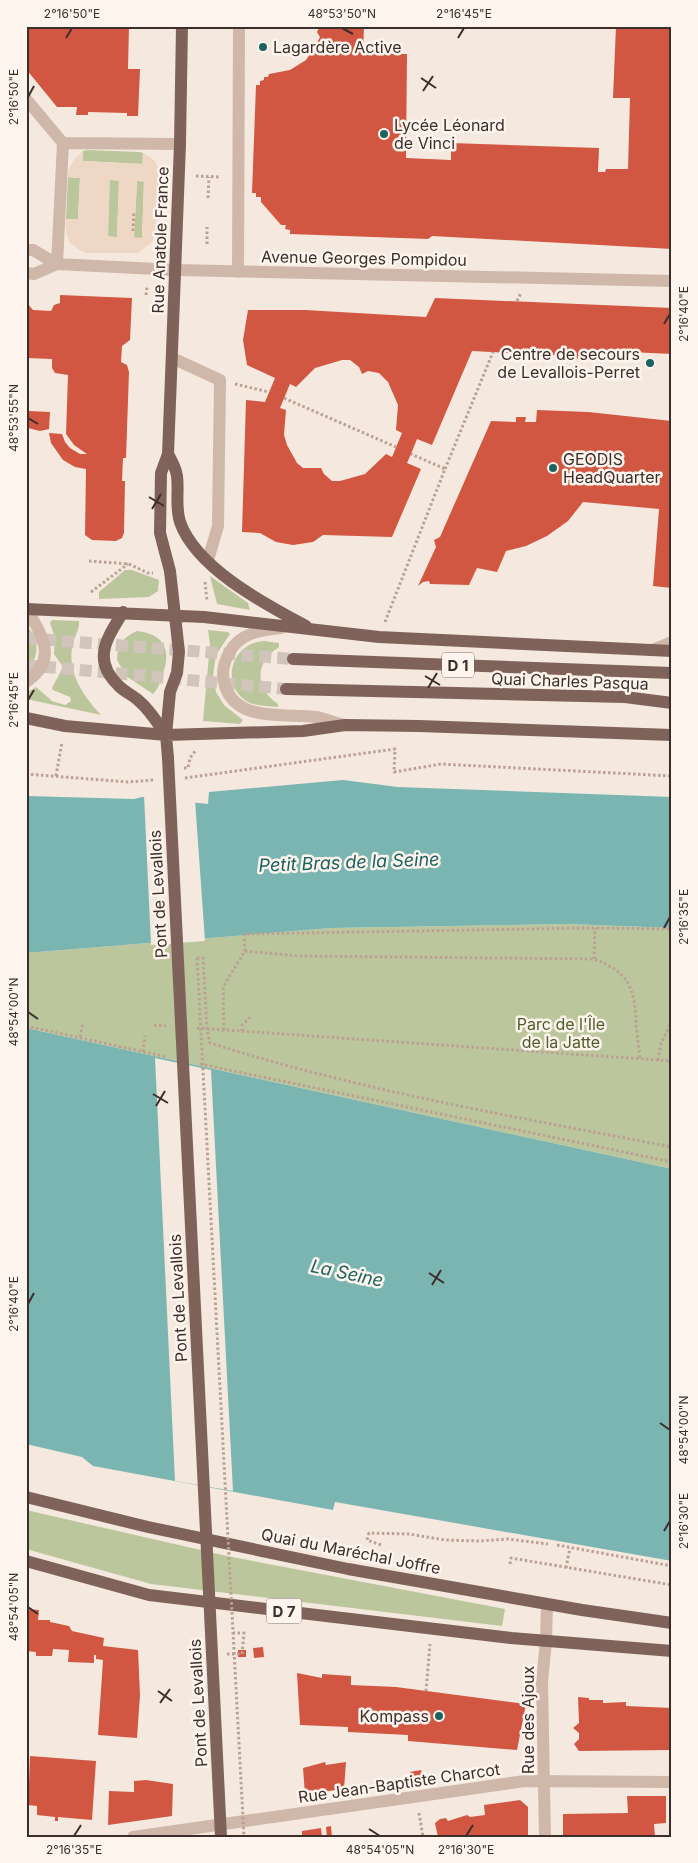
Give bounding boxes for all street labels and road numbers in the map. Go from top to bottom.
street label: Rue Anatole France [147,166,173,314]
street label: Avenue Georges Pompidou [261,246,467,270]
road number: D 1 [442,652,474,678]
street label: Quai Charles Pasqua [491,668,649,694]
street label: Pont de Levallois [145,829,171,959]
street label: Pont de Levallois [165,1233,191,1363]
street label: Quai du Maréchal Joffre [260,1524,442,1578]
road number: D 7 [266,1598,302,1624]
street label: Pont de Levallois [185,1638,211,1768]
street label: Rue des Ajoux [518,1666,538,1774]
street label: Rue Jean-Baptiste Charcot [297,1759,501,1807]

